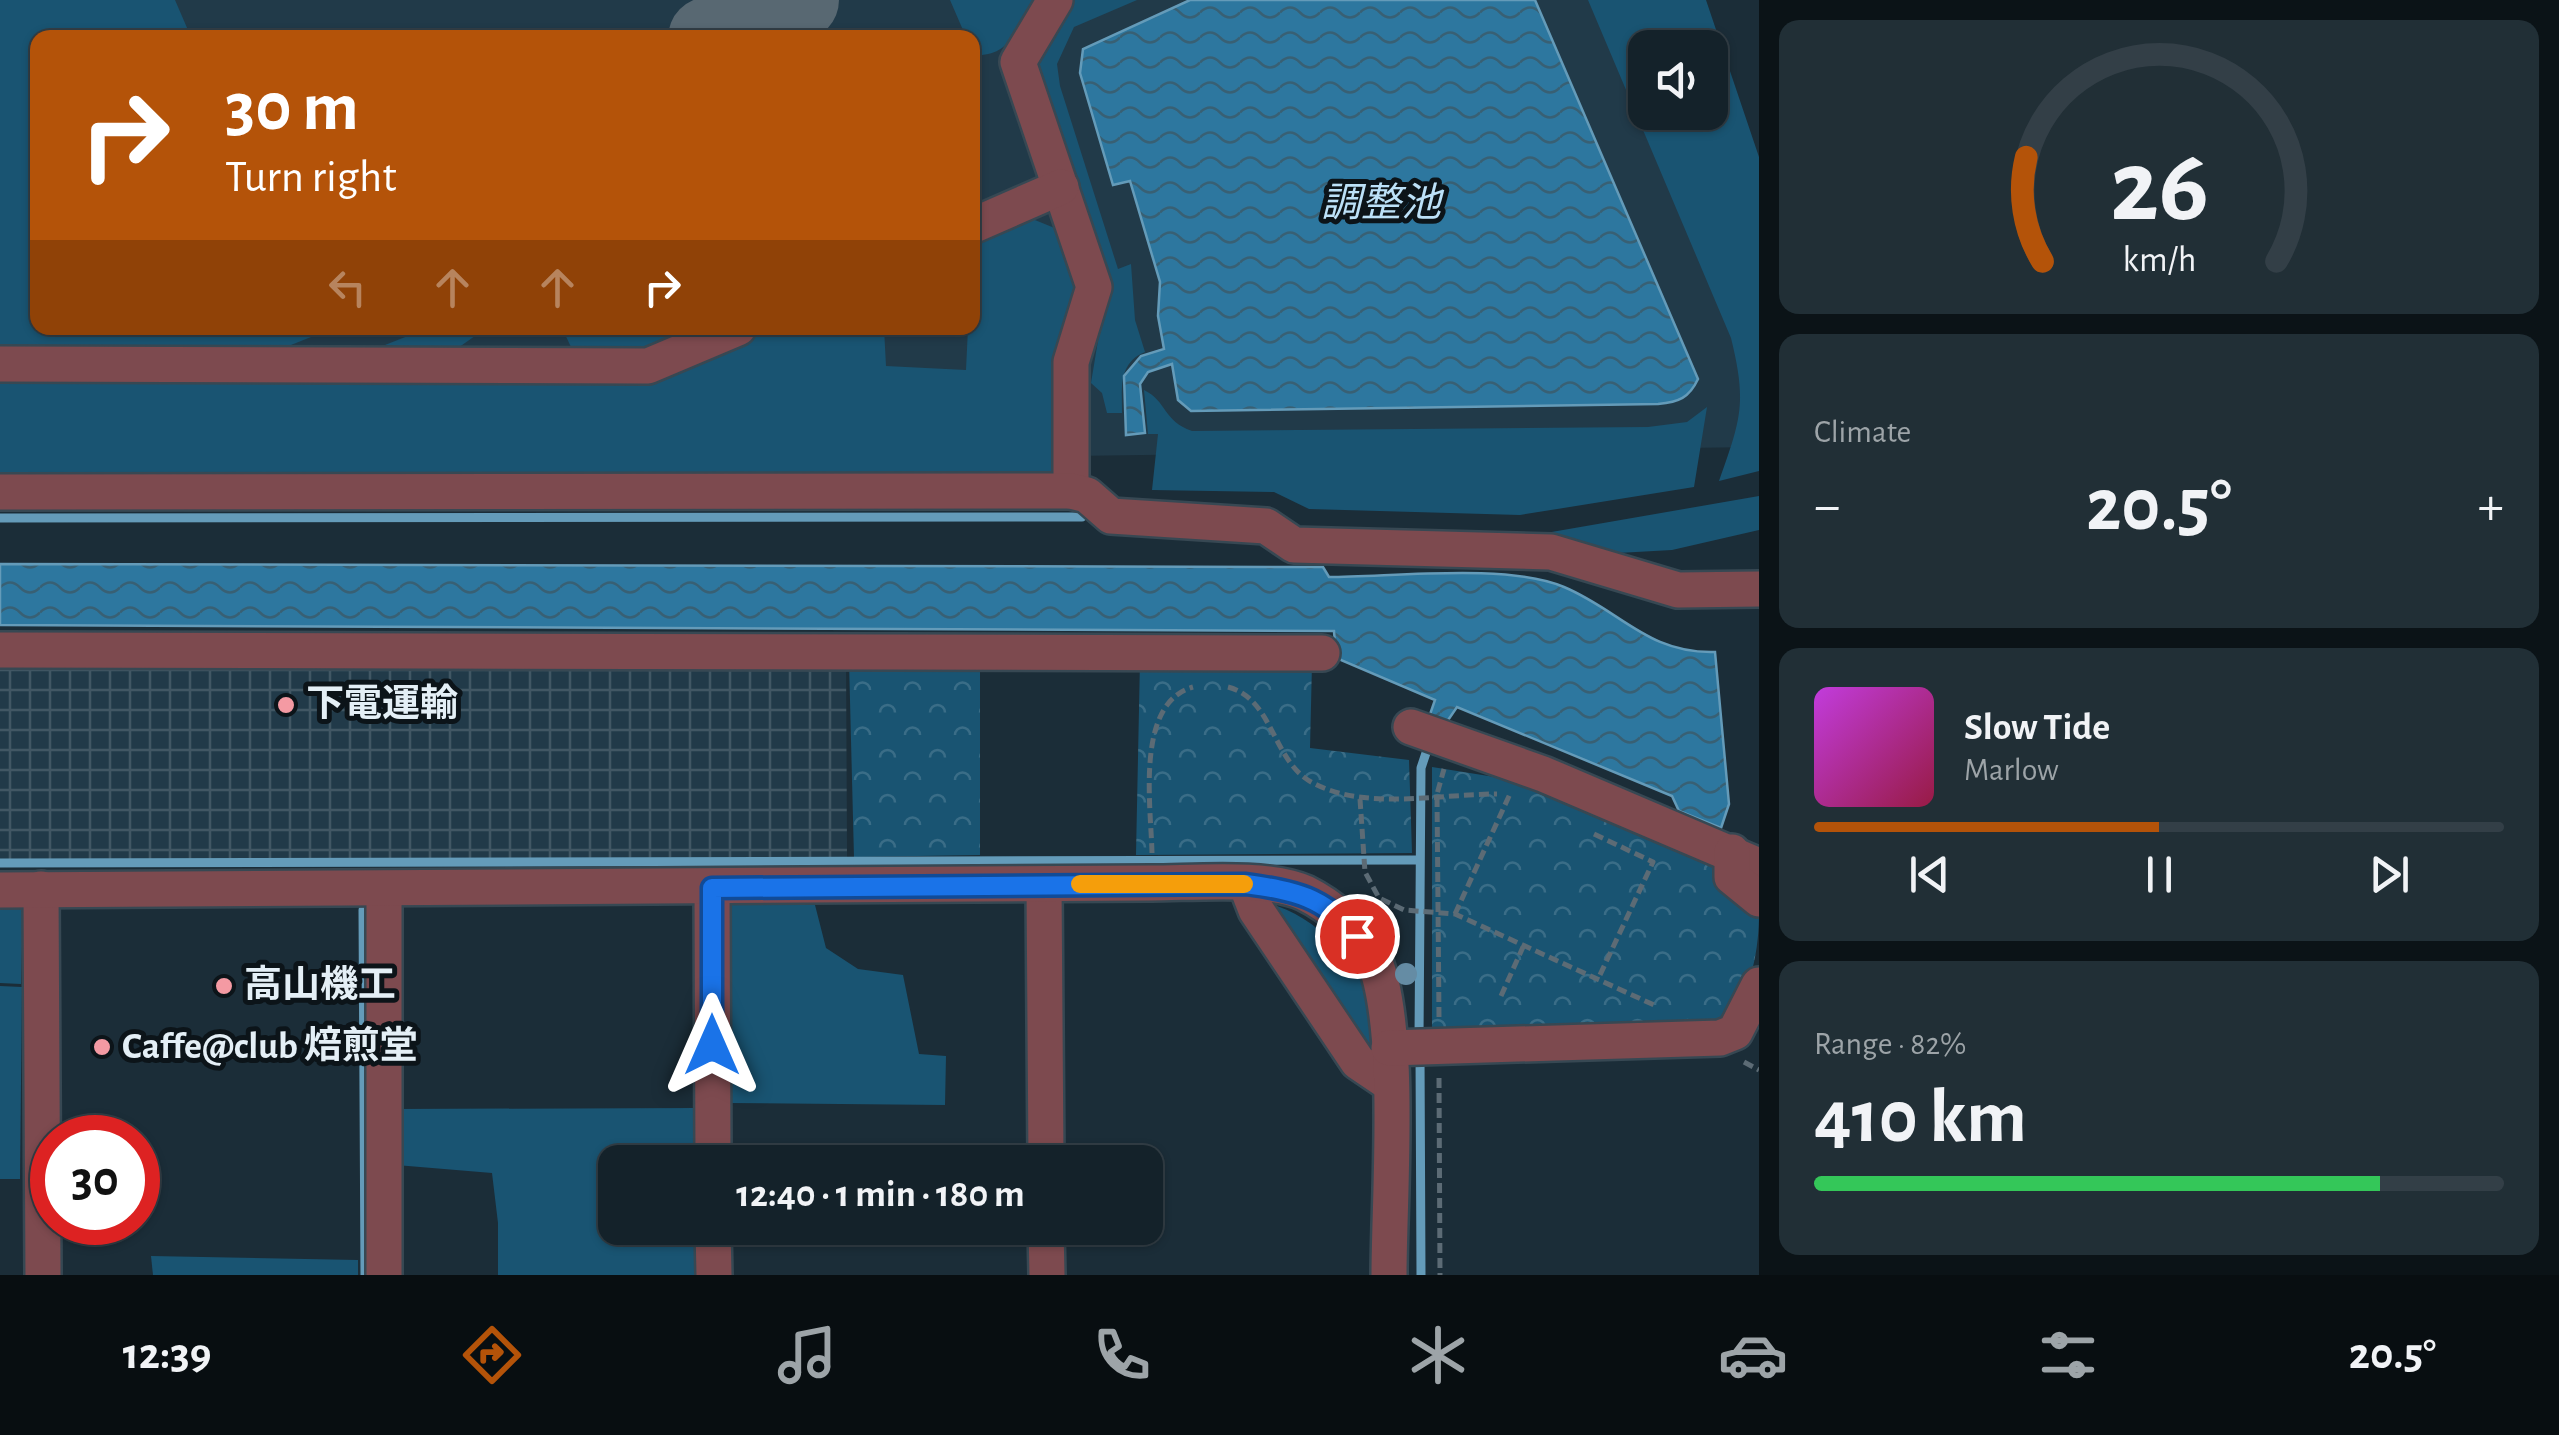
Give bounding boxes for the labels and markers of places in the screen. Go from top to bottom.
place label: 下電運輸 [306,683,458,724]
marker: 下電運輸 [275,694,297,716]
pin [1315,894,1400,979]
place label: 高山機工 [244,964,396,1005]
marker: 高山機工 [213,975,235,997]
place label: Caffe@club 焙煎堂 [122,1025,418,1066]
marker: Caffe@club 焙煎堂 [91,1036,113,1058]

